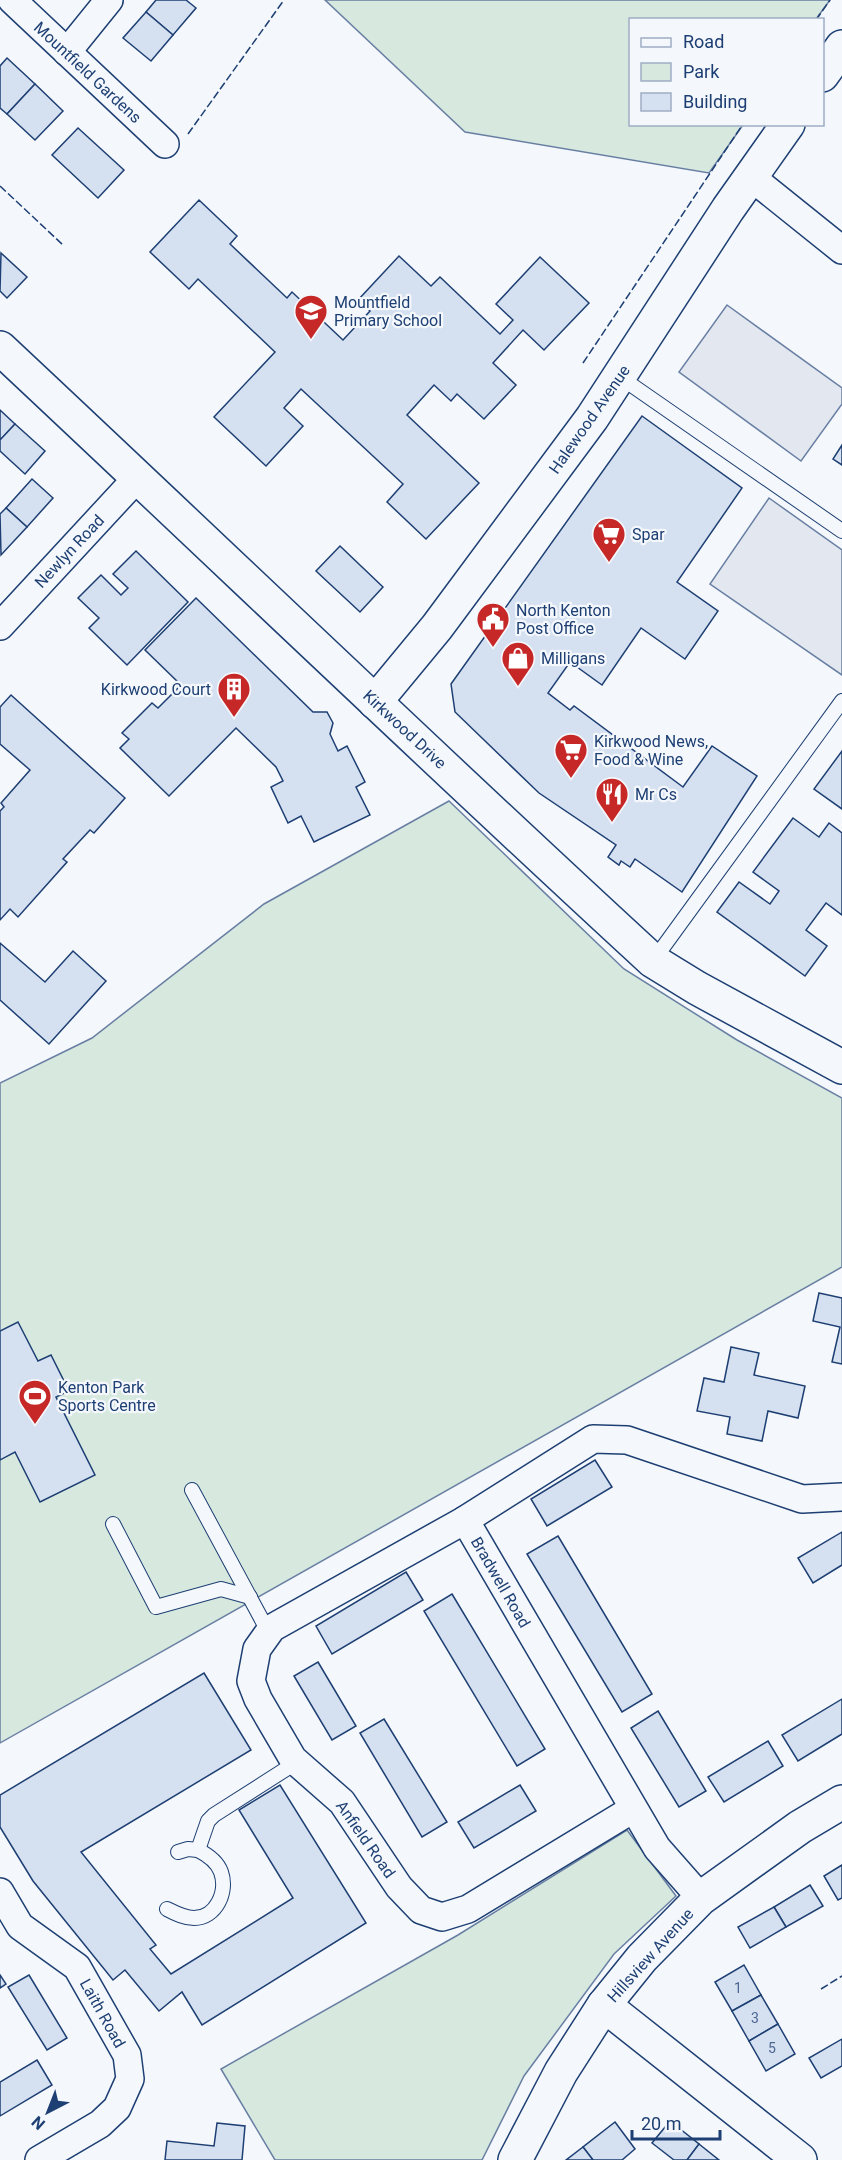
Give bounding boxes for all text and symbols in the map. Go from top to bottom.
street label: Mountfield Gardens [30,18,145,127]
legend [629,18,824,126]
text: Road [683,31,724,52]
text: Park [683,61,720,82]
text: Building [683,91,747,112]
school or university icon: Mountfield Primary School [293,293,329,340]
place label: Mountfield Primary School [334,293,442,330]
street label: Halewood Avenue [545,361,634,477]
street label: Newlyn Road [31,511,108,592]
supermarket icon: Spar [591,516,627,563]
place label: Spar [632,525,665,544]
public building icon: North Kenton Post Office [475,601,511,648]
place label: North Kenton Post Office [516,601,611,638]
shop icon: Milligans [500,640,536,687]
place label: Milligans [541,649,605,668]
building icon: Kirkwood Court [216,671,252,718]
place label: Kirkwood Court [101,680,211,699]
street label: Kirkwood Drive [359,686,450,773]
supermarket icon: Kirkwood News, Food & Wine [553,732,589,779]
place label: Kirkwood News, Food & Wine [594,732,708,769]
restaurant icon: Mr Cs [594,776,630,823]
place label: Mr Cs [635,785,677,804]
sports icon: Kenton Park Sports Centre [17,1378,53,1425]
place label: Kenton Park Sports Centre [58,1378,156,1415]
street label: Bradwell Road [467,1533,534,1631]
street label: Anfield Road [332,1797,399,1882]
street label: Hillsview Avenue [603,1904,698,2006]
street label: Laith Road [76,1975,129,2051]
house number: 1 [734,1980,742,1996]
house number: 3 [751,2010,759,2026]
house number: 5 [768,2040,776,2056]
north arrow [18,2082,78,2142]
scale bar [632,2103,720,2141]
text: N [28,2112,49,2134]
text: 20 m [641,2113,681,2134]

